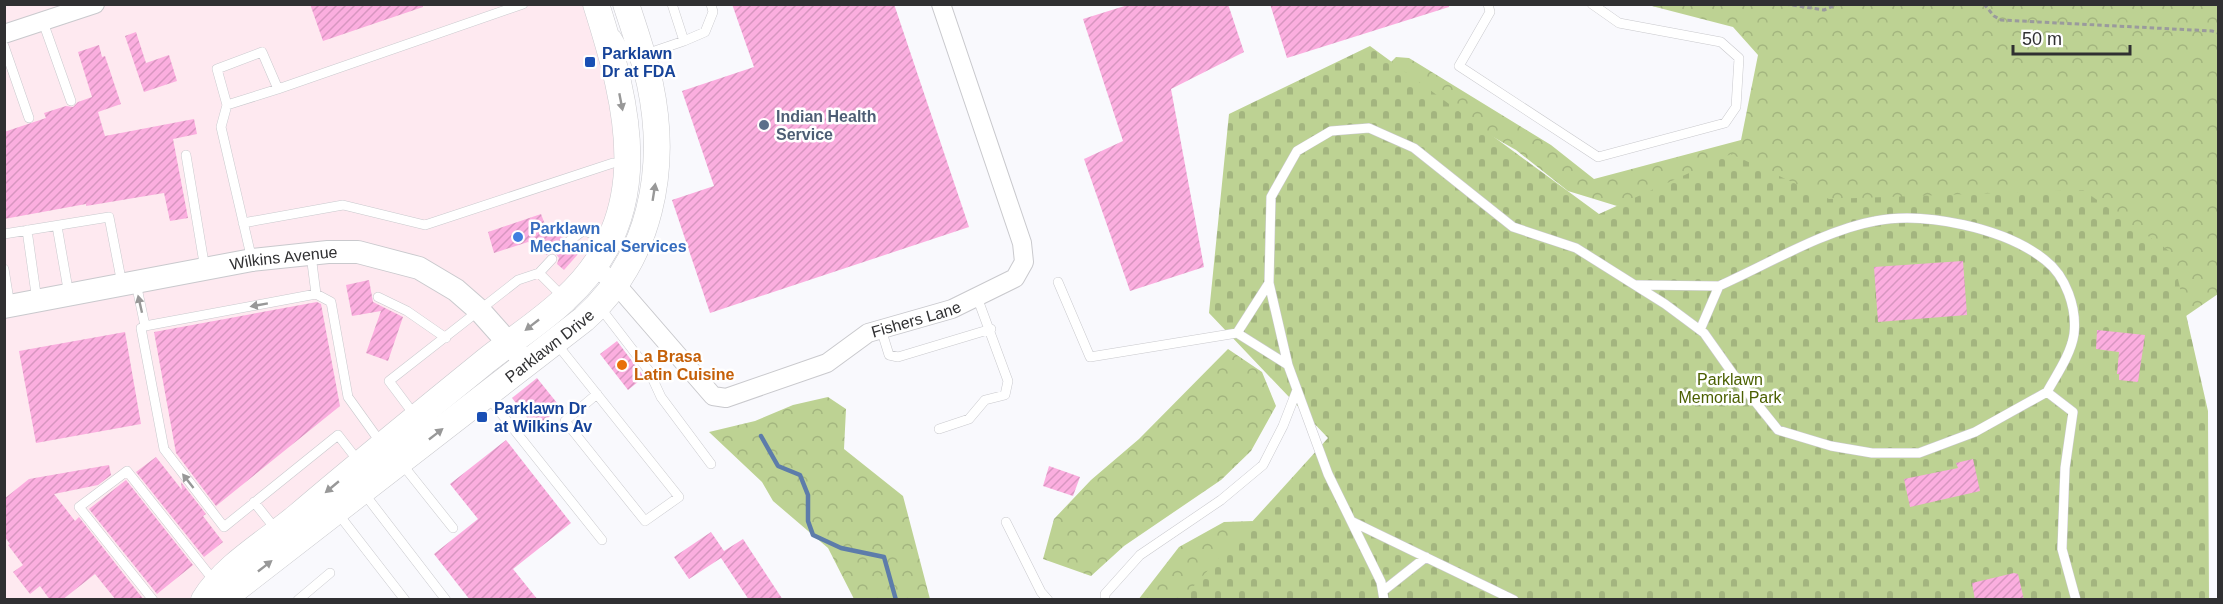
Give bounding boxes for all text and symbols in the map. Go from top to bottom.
scale bar [2013,18,2130,56]
text: 50 m [2022,29,2062,49]
place label: Parklawn Dr at FDA [602,45,676,80]
marker: Parklawn Dr at FDA [583,55,597,69]
one-way arrow [617,92,626,111]
place label: Indian Health Service [776,108,876,143]
marker: Indian Health Service [757,118,771,132]
one-way arrow [649,183,658,202]
place label: Parklawn Mechanical Services [530,220,687,255]
marker: Parklawn Mechanical Services [511,230,525,244]
street label: Wilkins Avenue [228,244,337,273]
one-way arrow [135,295,145,313]
street label: Fishers Lane [869,297,964,340]
one-way arrow [249,301,268,310]
street label: Parklawn Drive [502,306,597,386]
one-way arrow [525,318,540,330]
place label: La Brasa Latin Cuisine [634,348,735,383]
marker: La Brasa Latin Cuisine [615,358,629,372]
park label: Parklawn Memorial Park [1678,371,1783,406]
place label: Parklawn Dr at Wilkins Av [494,400,592,435]
marker: Parklawn Dr at Wilkins Av [475,410,489,424]
one-way arrow [428,428,444,440]
one-way arrow [183,473,195,488]
one-way arrow [324,481,340,494]
one-way arrow [257,560,273,573]

